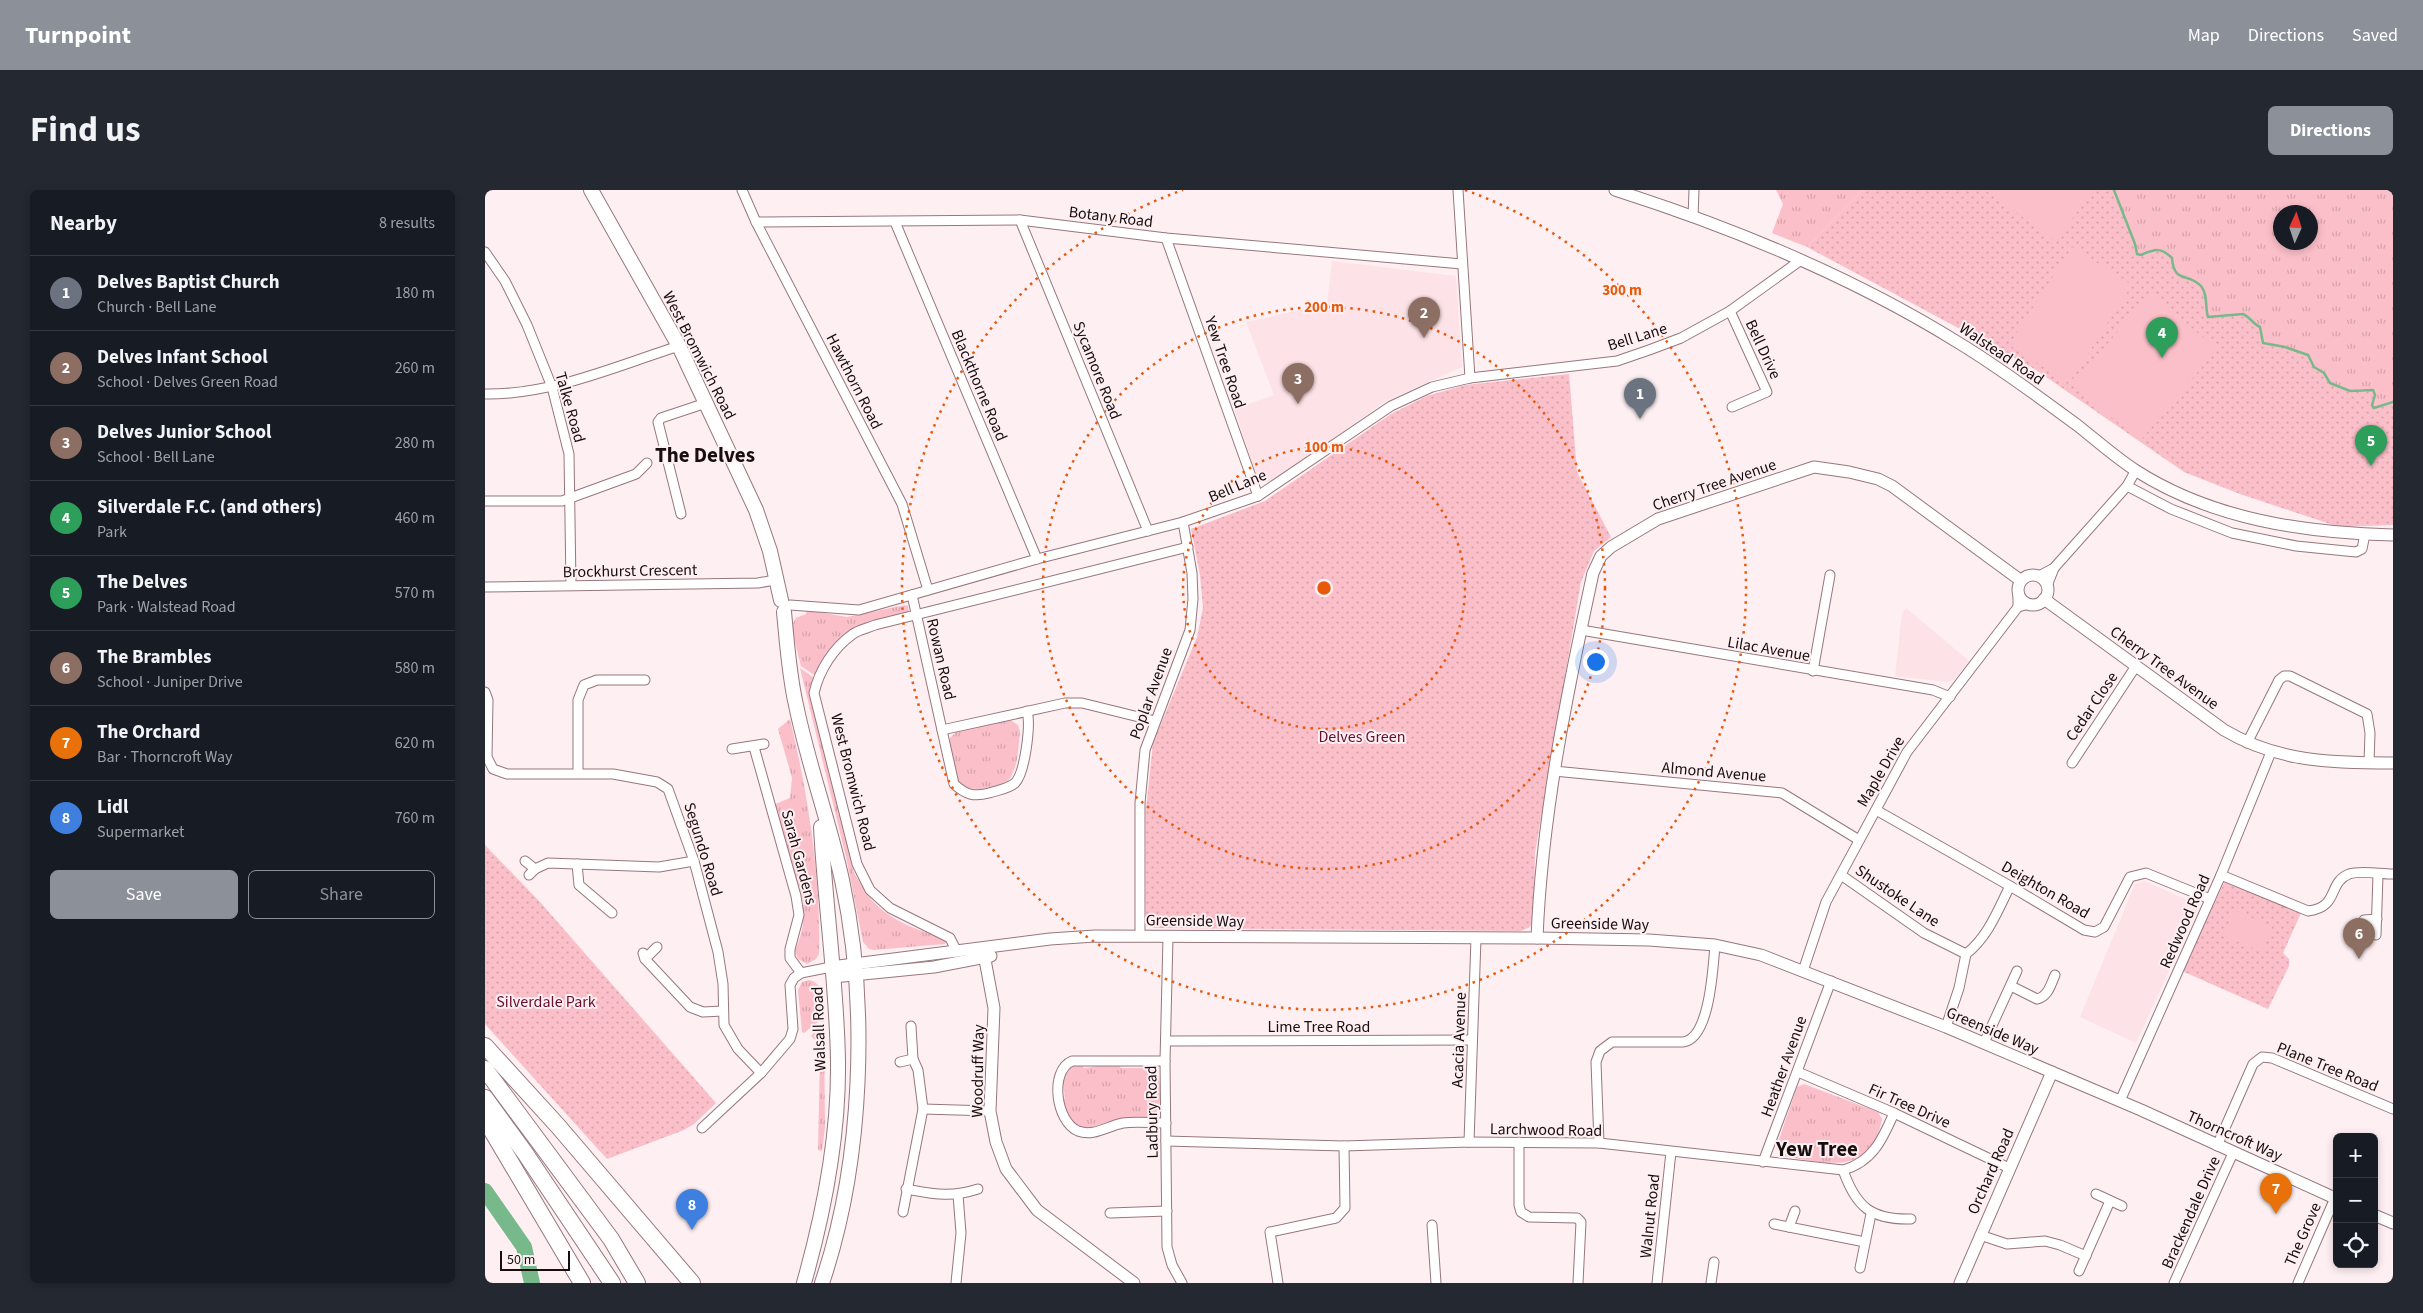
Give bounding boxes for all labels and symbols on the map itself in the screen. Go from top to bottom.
street label: Botany Road [1068,201,1154,233]
north arrow [2273,205,2318,250]
text: 300 m [1602,280,1642,301]
street label: West Bromwich Road [657,288,741,423]
text: 200 m [1304,297,1344,318]
pin: 2 [1408,297,1440,338]
street label: Yew Tree Road [1199,312,1251,411]
street label: Bell Drive [1740,316,1786,383]
street label: Bell Lane [1605,317,1670,356]
street label: Walstead Road [1955,317,2048,390]
pin: 4 [2146,317,2178,358]
street label: Sycamore Road [1067,318,1127,423]
street label: Blackthorne Road [946,326,1012,444]
street label: Hawthorn Road [821,330,888,433]
pin: 3 [1282,363,1314,404]
street label: Talke Road [549,369,591,445]
pin: 1 [1624,378,1656,419]
pin: 5 [2355,425,2387,466]
text: 100 m [1304,437,1344,458]
district label: The Delves [655,440,755,470]
street label: Cherry Tree Avenue [1649,453,1779,516]
street label: Bell Lane [1205,464,1270,508]
street label: Brockhurst Crescent [562,559,698,583]
centre of rings [1315,579,1333,597]
street label: Rowan Road [921,616,961,702]
street label: Cherry Tree Avenue [2106,621,2223,715]
street label: Lilac Avenue [1726,631,1812,667]
street label: Poplar Avenue [1124,644,1178,742]
your location [1583,649,1609,675]
street label: Cedar Close [2061,668,2123,746]
street label: West Bromwich Road [825,711,881,853]
park label: Delves Green [1319,726,1406,748]
street label: Maple Drive [1852,732,1910,811]
street label: Almond Avenue [1661,756,1767,788]
street label: Segundo Road [678,800,728,899]
street label: Sarah Gardens [776,807,822,907]
street label: Deighton Road [1997,856,2094,924]
street label: Shustoke Lane [1851,859,1944,932]
street label: Redwood Road [2154,871,2215,972]
street label: Greenside Way [1146,909,1245,933]
street label: Greenside Way [1551,912,1650,936]
pin: 6 [2343,918,2375,959]
street label: Walsall Road [807,986,831,1072]
park label: Silverdale Park [496,991,596,1013]
street label: Acacia Avenue [1446,992,1472,1088]
street label: Greenside Way [1943,1002,2043,1060]
street label: Heather Avenue [1755,1013,1812,1120]
street label: Lime Tree Road [1268,1016,1370,1038]
street label: Woodruff Way [966,1024,990,1118]
street label: Plane Tree Road [2274,1037,2382,1097]
street label: Ladbury Road [1140,1065,1164,1159]
street label: Fir Tree Drive [1865,1078,1954,1134]
street label: Thorncroft Way [2183,1105,2286,1167]
street label: Larchwood Road [1490,1118,1602,1142]
street label: Orchard Road [1962,1125,2020,1218]
district label: Yew Tree [1775,1134,1858,1164]
street label: Brackendale Drive [2156,1153,2226,1272]
street label: Walnut Road [1635,1173,1665,1259]
pin: 7 [2260,1173,2292,1214]
pin: 8 [676,1189,708,1230]
street label: The Grove [2279,1199,2327,1270]
scale bar [500,1248,570,1271]

